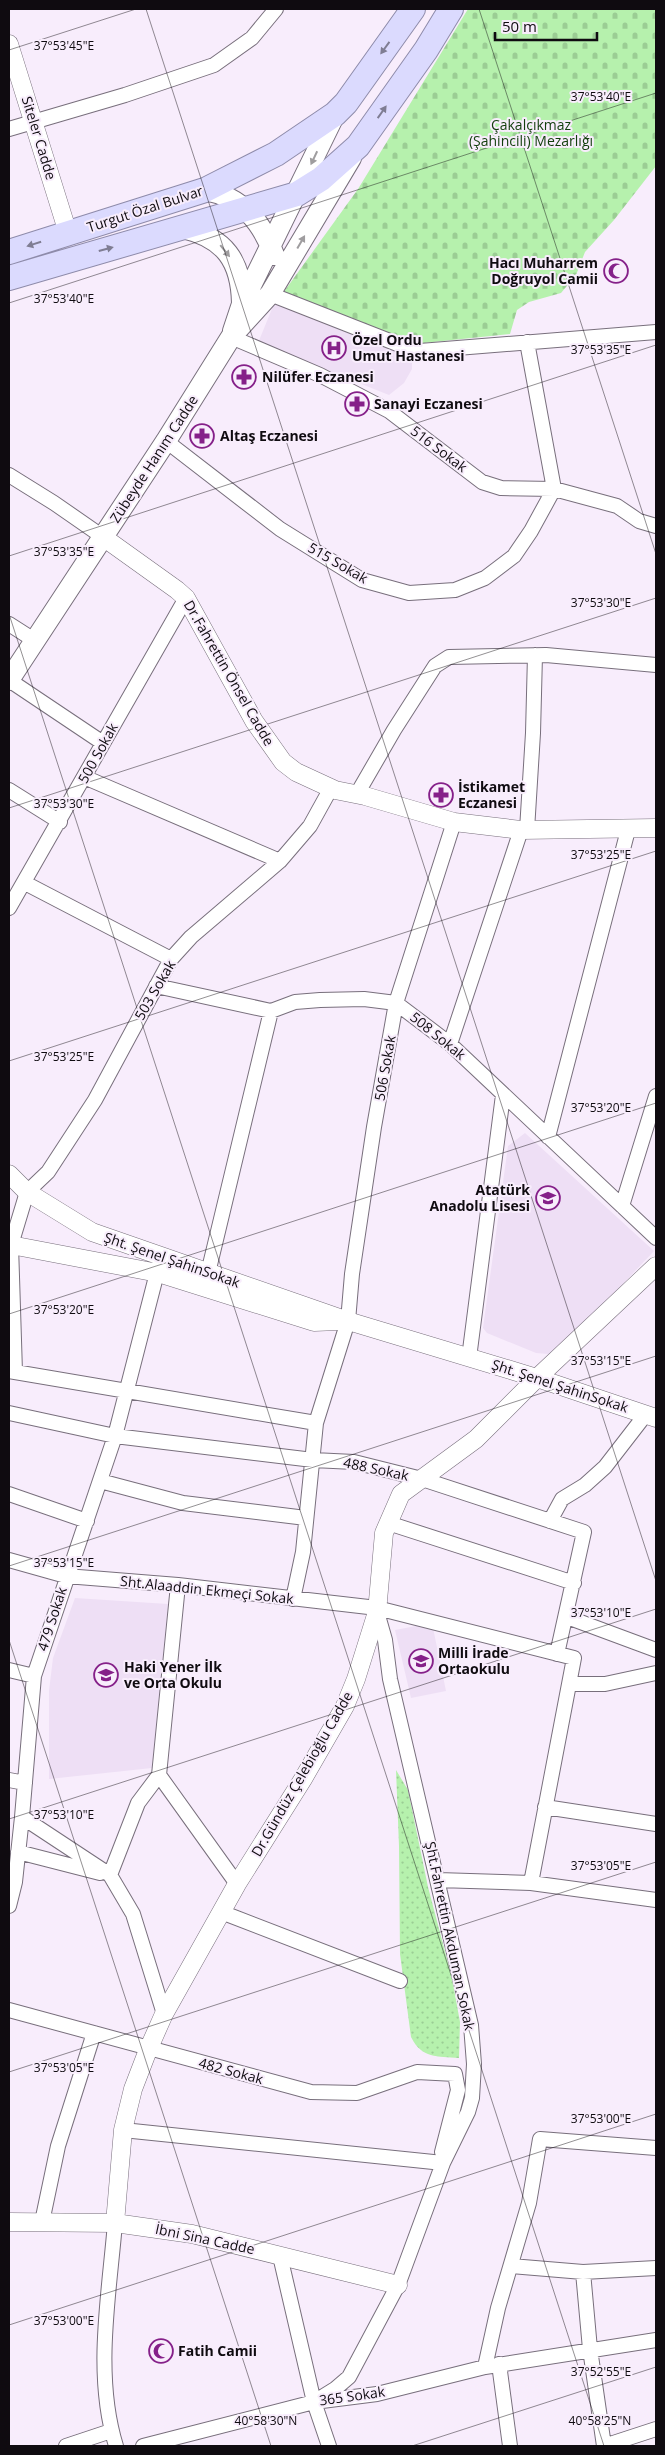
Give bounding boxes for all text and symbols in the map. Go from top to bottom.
scale bar [495,10,598,42]
text: 50 m [502,16,537,36]
text: 37°53'45"E [34,37,94,54]
one-way arrow [380,41,390,55]
text: 37°53'40"E [571,88,631,105]
street label: Siteler Cadde [18,94,61,182]
one-way arrow [377,105,387,118]
park label: Çakalçıkmaz (Şahincili) Mezarlığı [469,115,593,150]
one-way arrow [310,151,318,165]
street label: Turgut Özal Bulvar [84,181,206,236]
one-way arrow [297,236,306,249]
one-way arrow [27,241,42,248]
one-way arrow [220,244,231,257]
one-way arrow [99,245,114,253]
place label: Hacı Muharrem Doğruyol Camii [489,253,598,288]
mosque icon: Hacı Muharrem Doğruyol Camii [603,258,629,284]
text: 37°53'40"E [34,290,94,307]
place label: Özel Ordu Umut Hastanesi [352,330,465,365]
hospital icon: Özel Ordu Umut Hastanesi [321,335,347,361]
text: 37°53'35"E [571,341,631,358]
pharmacy icon: Nilüfer Eczanesi [231,364,257,390]
place label: Nilüfer Eczanesi [262,367,374,386]
street label: Zübeyde Hanım Cadde [105,391,202,526]
pharmacy icon: Sanayi Eczanesi [344,391,370,417]
place label: Sanayi Eczanesi [374,394,483,413]
street label: 516 Sokak [407,421,472,477]
pharmacy icon: Altaş Eczanesi [189,423,215,449]
place label: Altaş Eczanesi [220,426,318,445]
street label: 515 Sokak [305,538,372,588]
text: 37°53'35"E [34,543,94,560]
text: 37°53'30"E [571,594,631,611]
street label: Dr.Fahrettin Önsel Cadde [180,596,279,749]
street label: 500 Sokak [73,719,122,786]
place label: İstikamet Eczanesi [458,777,525,812]
pharmacy icon: İstikamet Eczanesi [428,782,454,808]
text: 37°53'30"E [34,795,94,812]
text: 37°53'25"E [571,846,631,863]
street label: 503 Sokak [130,956,180,1023]
street label: 508 Sokak [407,1007,471,1064]
street label: 506 Sokak [369,1033,400,1102]
text: 37°53'25"E [34,1048,94,1065]
text: 37°53'20"E [571,1099,631,1116]
place label: Atatürk Anadolu Lisesi [429,1180,530,1215]
school or university icon: Atatürk Anadolu Lisesi [535,1185,561,1211]
street label: Şht. Şenel ŞahinSokak [102,1227,243,1292]
text: 37°53'20"E [34,1301,94,1318]
text: 37°53'15"E [571,1352,631,1369]
street label: Şht. Şenel ŞahinSokak [489,1354,631,1417]
street label: 488 Sokak [342,1452,411,1485]
text: 37°53'15"E [34,1554,94,1571]
street label: Sht.Alaaddin Ekmeçi Sokak [119,1571,295,1608]
street label: 479 Sokak [32,1584,71,1653]
text: 37°53'10"E [571,1604,631,1621]
place label: Milli İrade Ortaokulu [438,1643,510,1678]
school or university icon: Milli İrade Ortaokulu [408,1648,434,1674]
place label: Haki Yener İlk ve Orta Okulu [124,1657,222,1692]
school or university icon: Haki Yener İlk ve Orta Okulu [93,1662,119,1688]
street label: Dr.Gündüz Çelebioğlu Cadde [246,1688,357,1860]
text: 37°53'10"E [34,1806,94,1823]
street label: Şht.Fahrettin Akduman Sokak [421,1840,480,2033]
text: 37°53'05"E [571,1857,631,1874]
street label: 482 Sokak [197,2053,266,2088]
text: 37°53'05"E [34,2059,94,2076]
text: 37°53'00"E [571,2110,631,2127]
street label: İbni Sina Cadde [154,2219,257,2258]
text: 37°53'00"E [34,2312,94,2329]
mosque icon: Fatih Camii [148,2338,174,2364]
place label: Fatih Camii [178,2341,257,2360]
text: 37°52'55"E [571,2363,631,2380]
street label: 365 Sokak [318,2381,387,2410]
text: 40°58'30"N [235,2412,297,2429]
text: 40°58'25"N [569,2412,631,2429]

